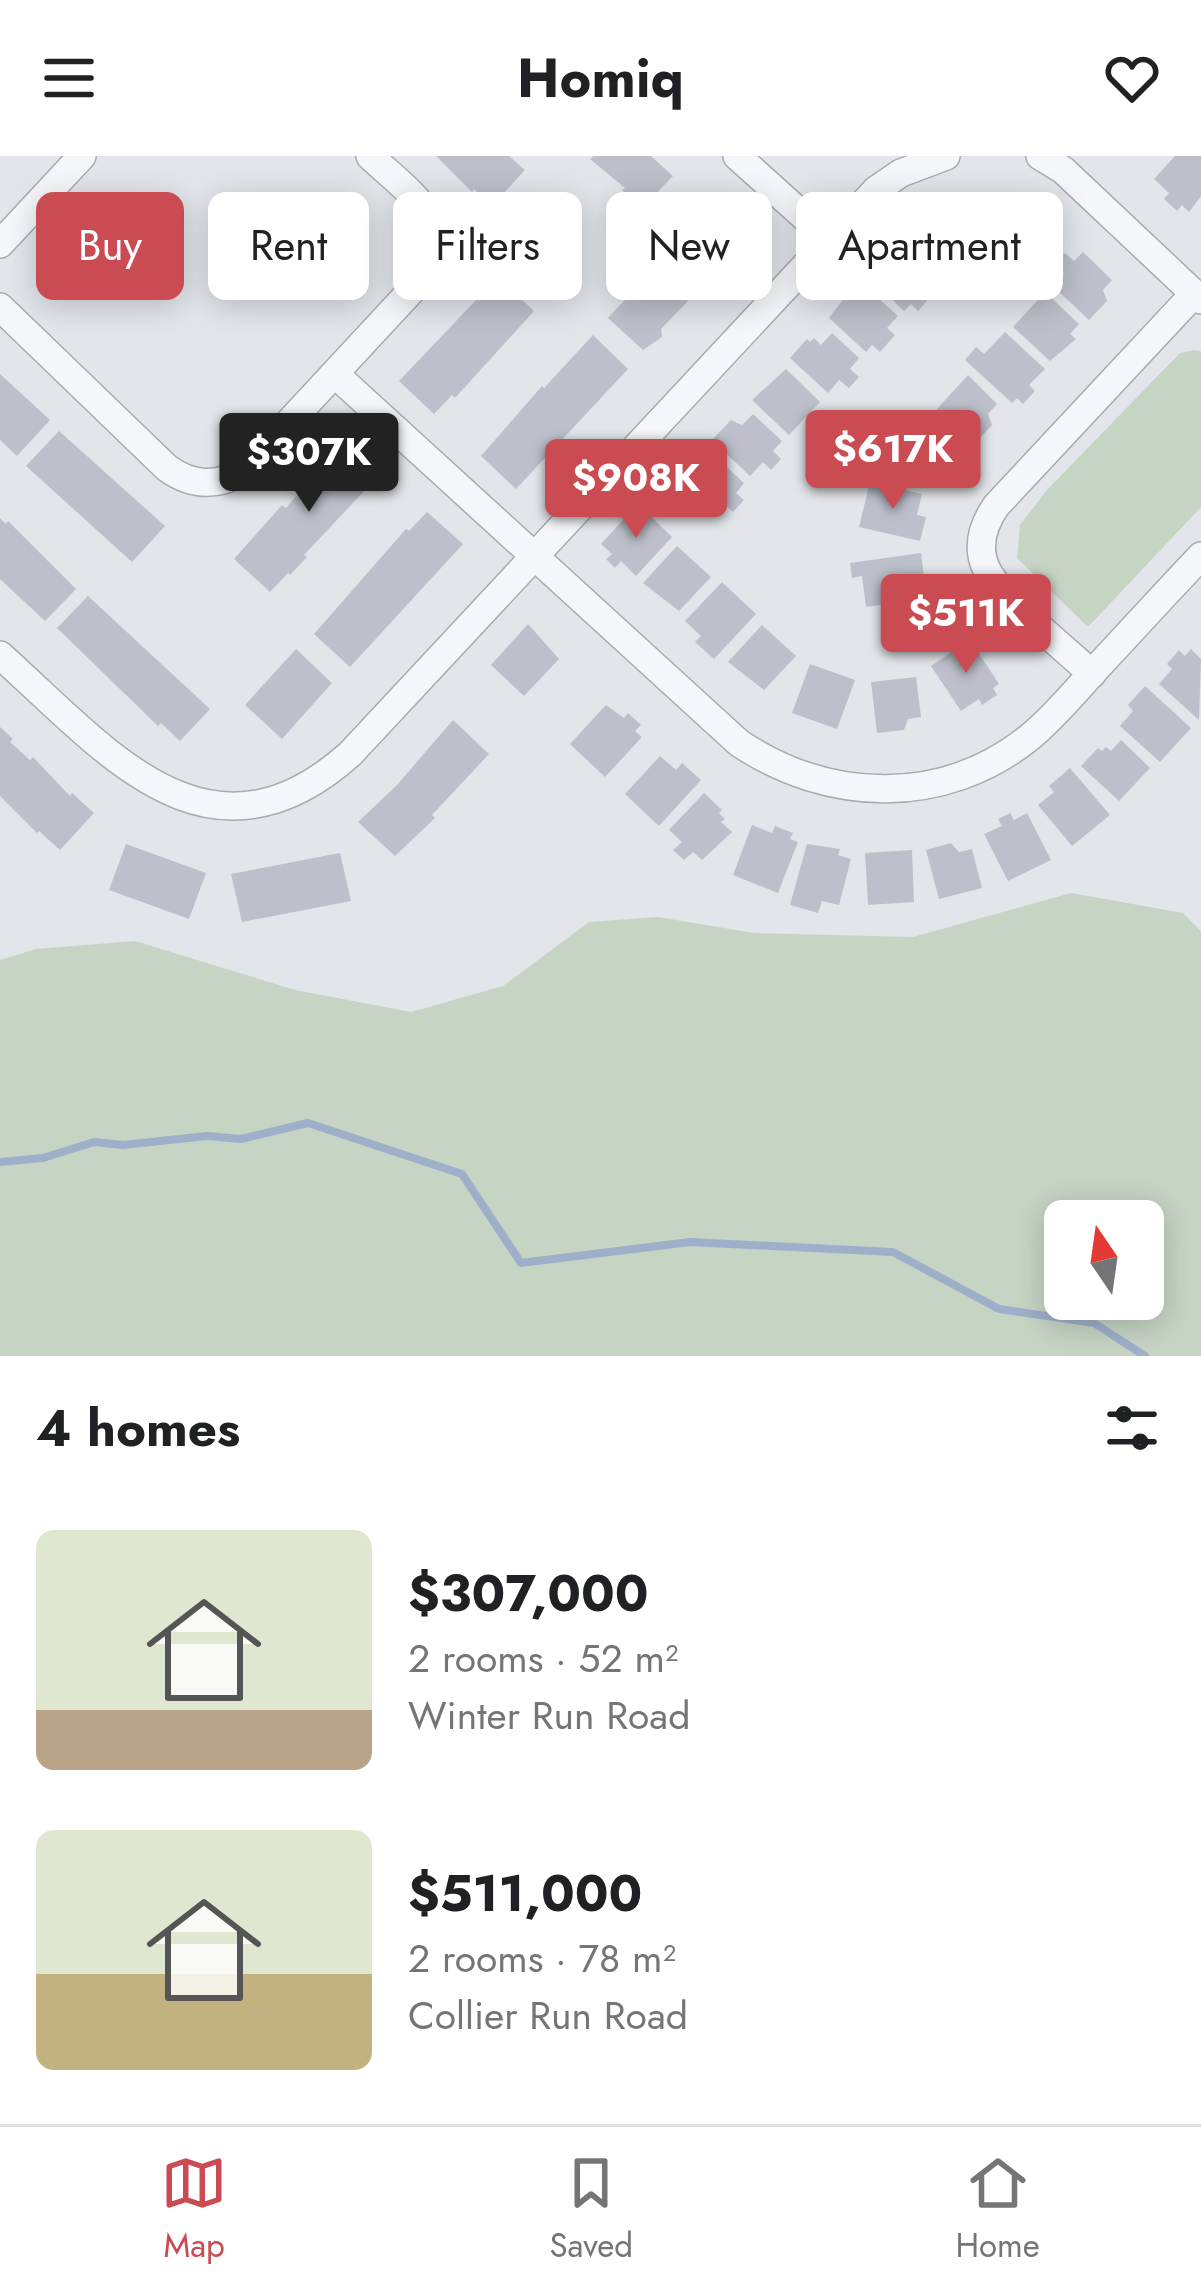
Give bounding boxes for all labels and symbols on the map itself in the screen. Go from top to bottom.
pin: $617K [809,410,977,512]
pin: $307K [225,413,393,515]
pin: $908K [552,439,720,541]
pin: $511K [882,574,1050,676]
north arrow [1044,1200,1164,1320]

